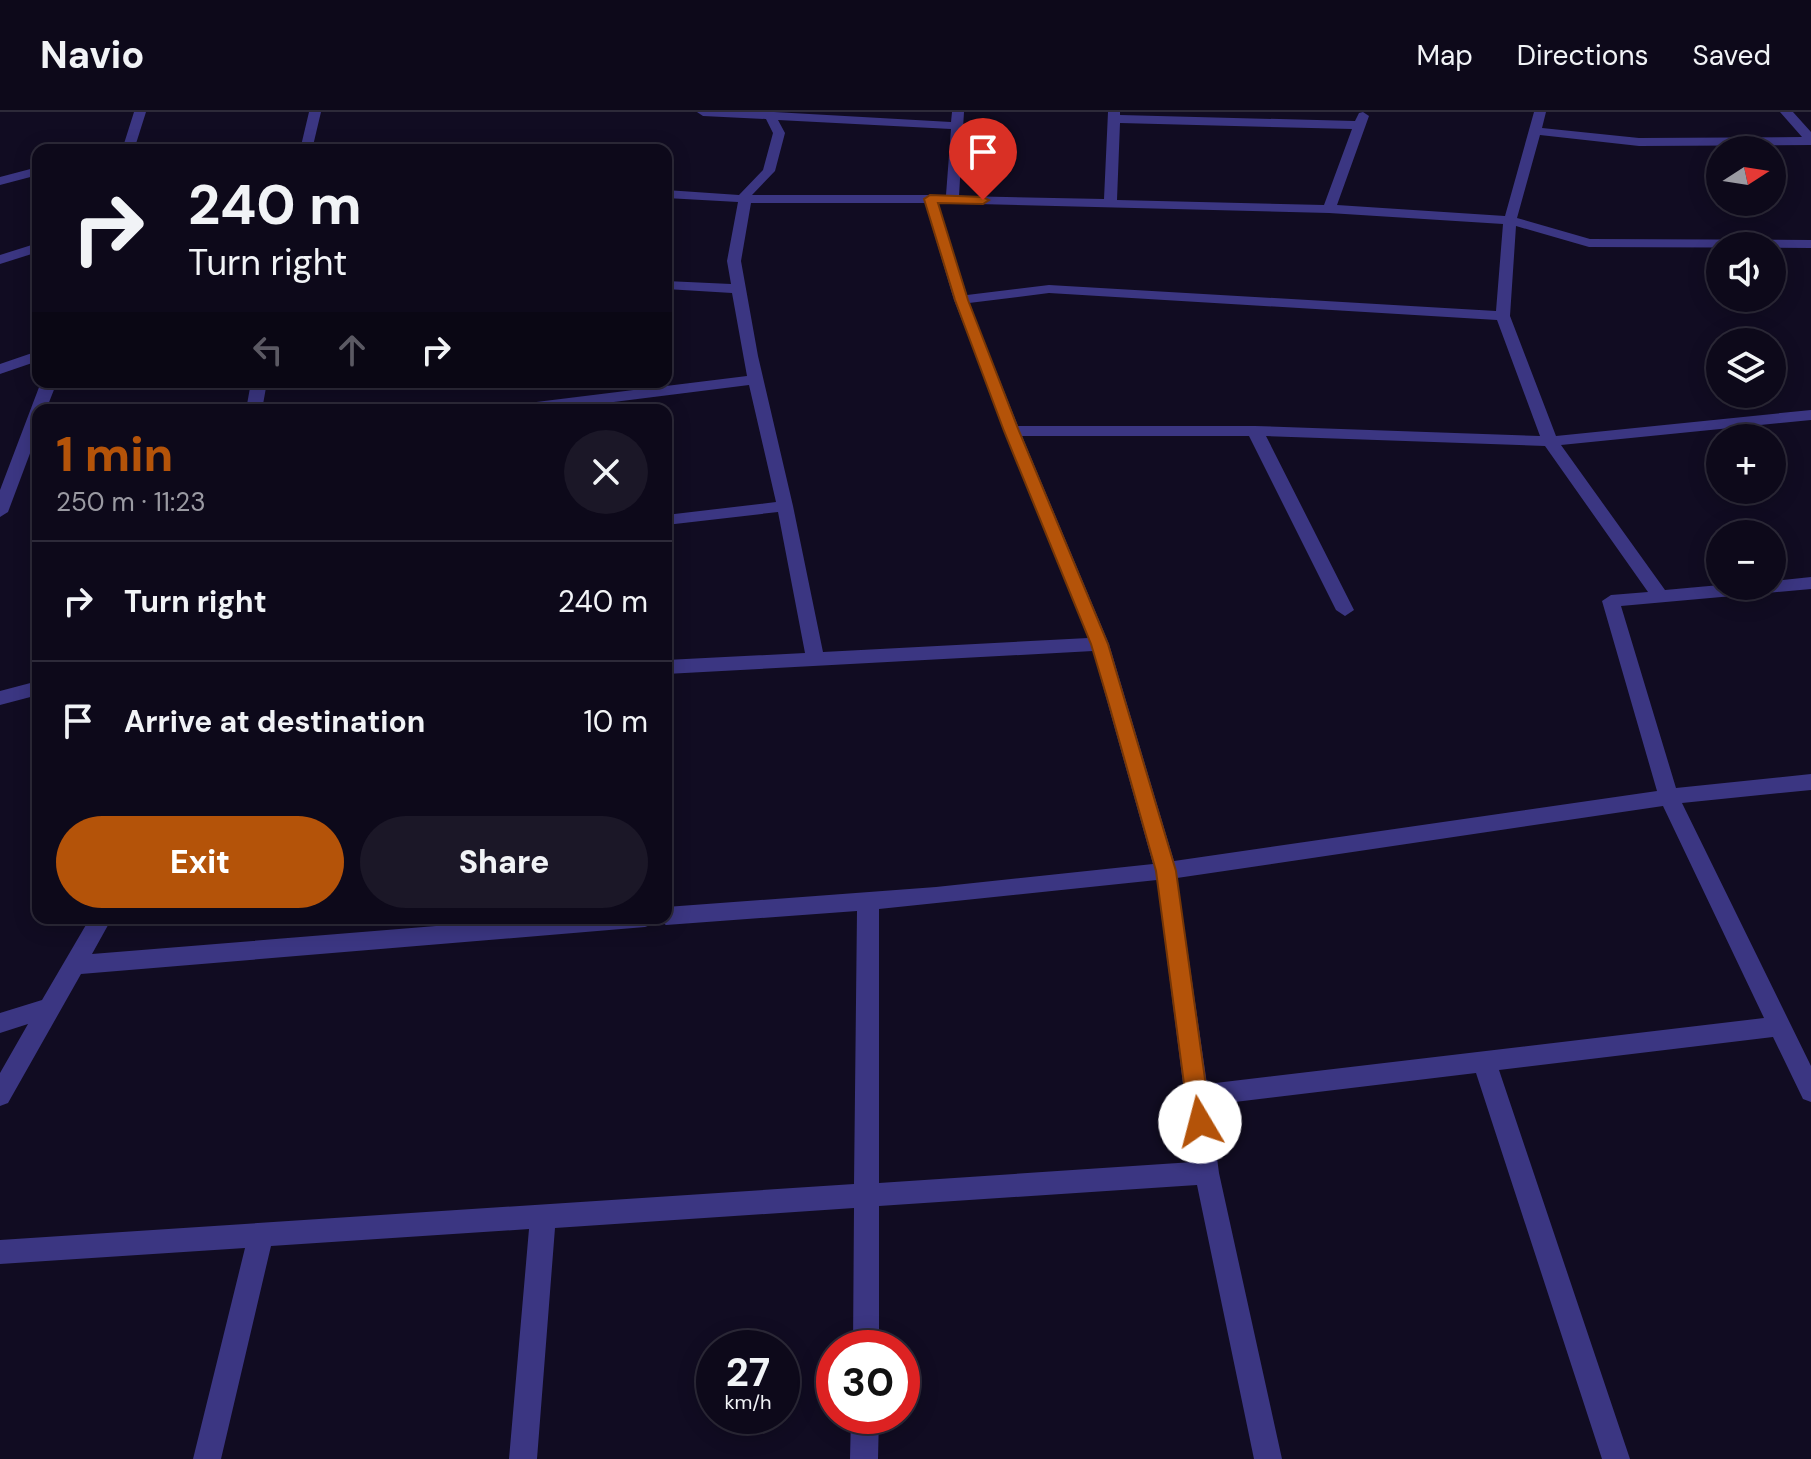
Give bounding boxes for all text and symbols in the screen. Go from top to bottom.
text: Navio [40,30,144,80]
text: Map [1416,37,1473,74]
text: Directions [1517,37,1649,74]
text: Saved [1693,37,1771,74]
pin [949,118,1017,200]
icon: arrive [961,130,1005,174]
north arrow [1706,136,1786,216]
map controls [1706,136,1786,600]
text: 240 m [188,168,362,241]
icon: right [56,176,160,280]
button: sound [1706,232,1786,312]
text: Turn right [188,239,347,286]
icon: left [246,328,290,372]
icon: ahead [330,328,374,372]
icon: right [414,328,458,372]
button: layers [1706,328,1786,408]
text: 1 min [56,423,173,486]
button: + [1706,424,1786,504]
button: close [564,430,648,514]
text: 250 m · 11:23 [56,485,206,519]
button: − [1706,520,1786,600]
icon: right [56,579,100,623]
text: Turn right [124,582,267,621]
text: 240 m [558,582,648,621]
icon: arrive [56,699,100,743]
text: Arrive at destination [124,702,425,741]
text: 10 m [583,702,648,741]
button: Exit [56,816,344,908]
button: Share [360,816,648,908]
position arrow [1158,1080,1242,1164]
speed limit sign: 30 [816,1330,920,1434]
text: 27 [726,1346,770,1398]
text: km/h [724,1389,772,1415]

